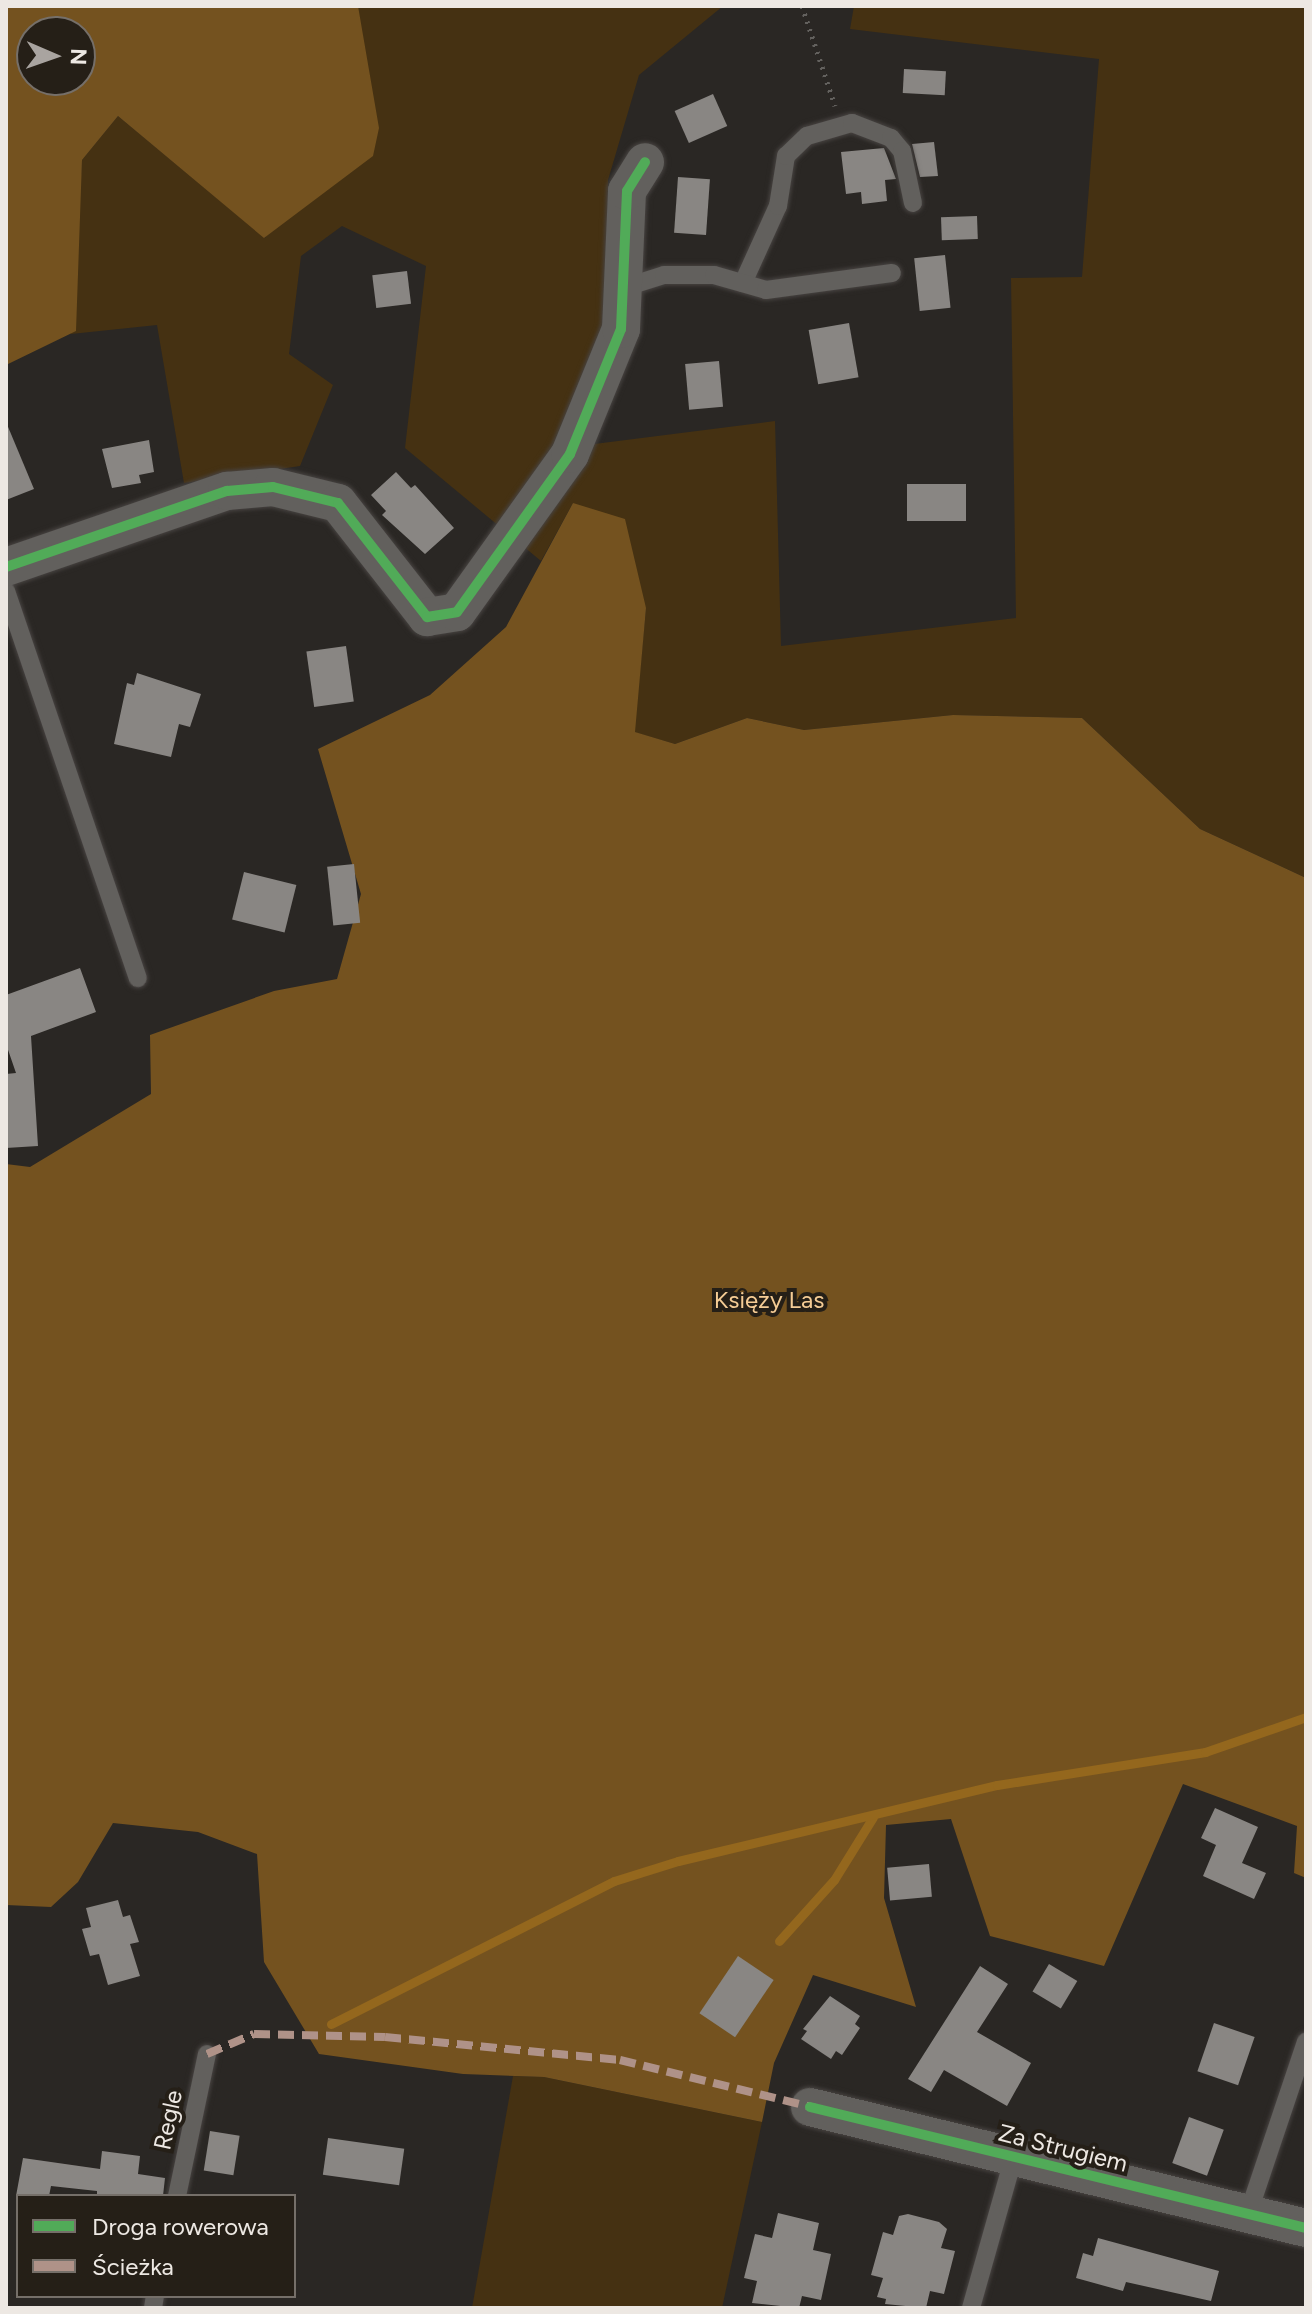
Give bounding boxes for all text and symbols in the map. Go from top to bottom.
north arrow [16,16,96,96]
text: N [65,48,92,66]
park label: Księży Las [714,1286,824,1314]
street label: Regle [148,2087,188,2153]
street label: Za Strugiem [995,2118,1131,2178]
legend [16,2194,296,2298]
text: Droga rowerowa [92,2212,269,2241]
text: Ścieżka [92,2252,174,2281]

